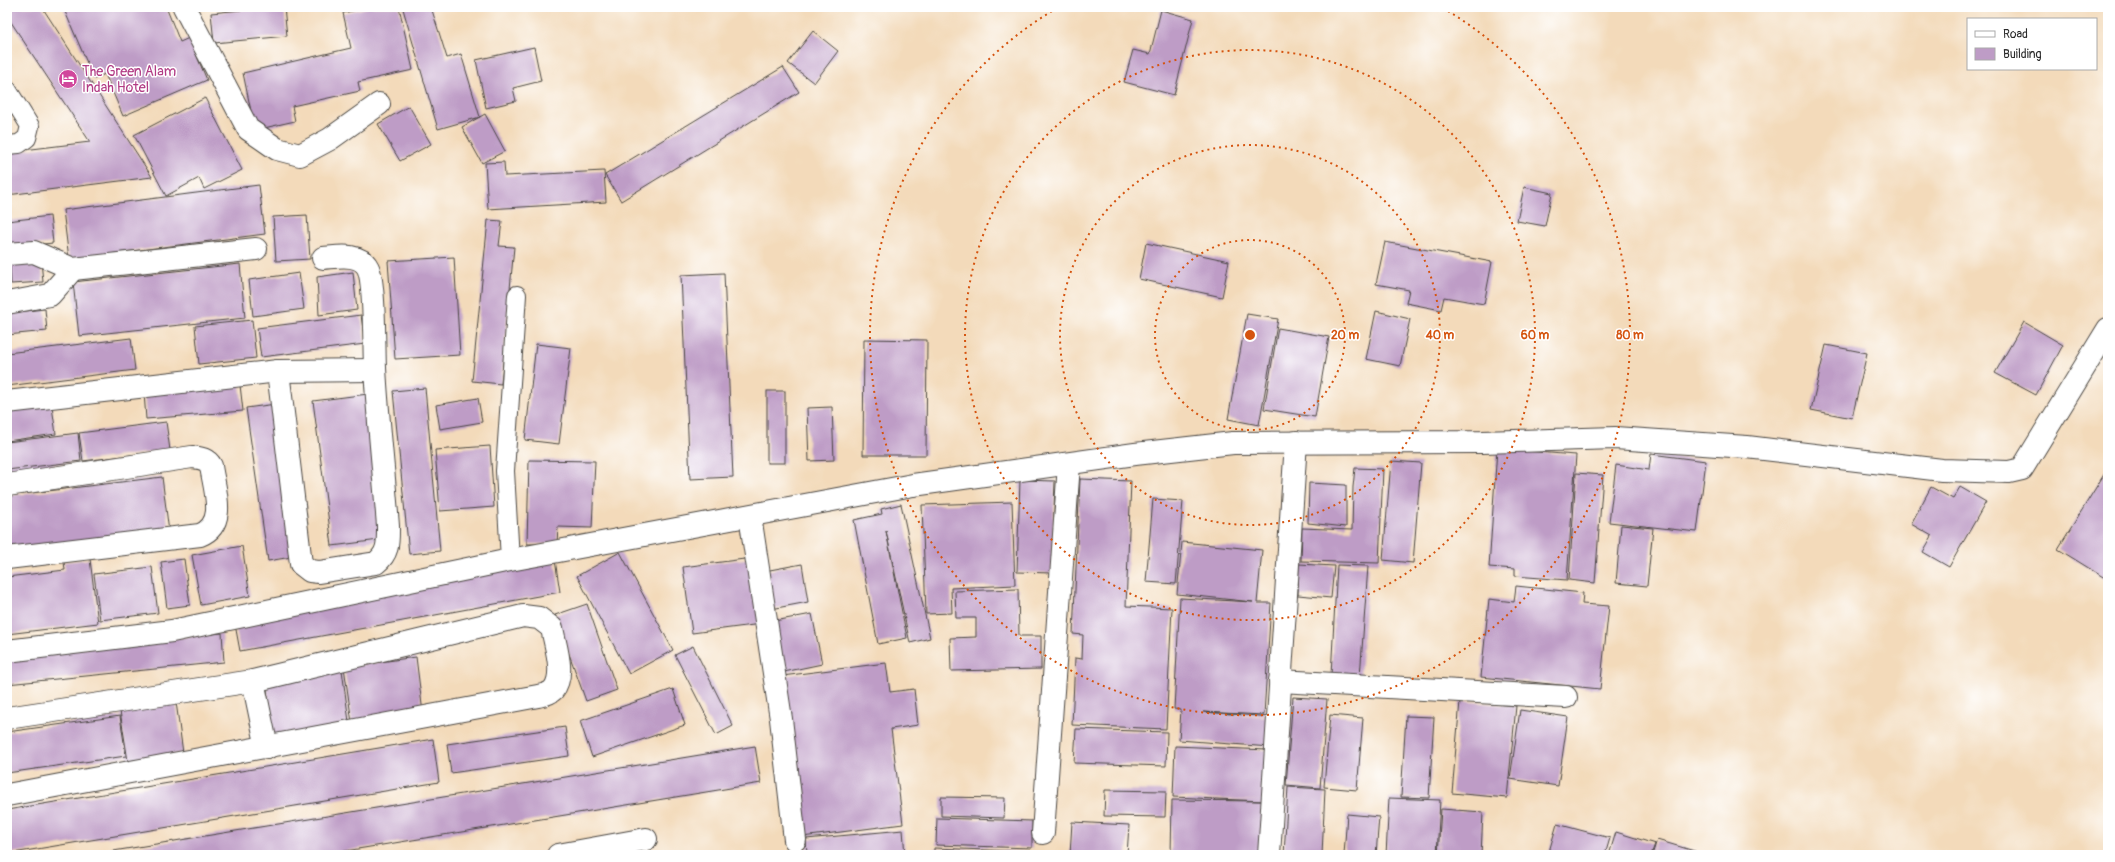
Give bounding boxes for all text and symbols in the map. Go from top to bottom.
legend [1967,18,2097,70]
text: Road [2003,27,2028,42]
text: Building [2003,47,2042,62]
place label: The Green Alam Indah Hotel [82,63,176,96]
hotel icon: The Green Alam Indah Hotel [57,68,79,90]
centre of rings [1243,328,1257,342]
text: 20 m [1331,328,1359,343]
text: 40 m [1425,328,1455,343]
text: 60 m [1521,328,1550,343]
text: 80 m [1616,328,1644,343]

